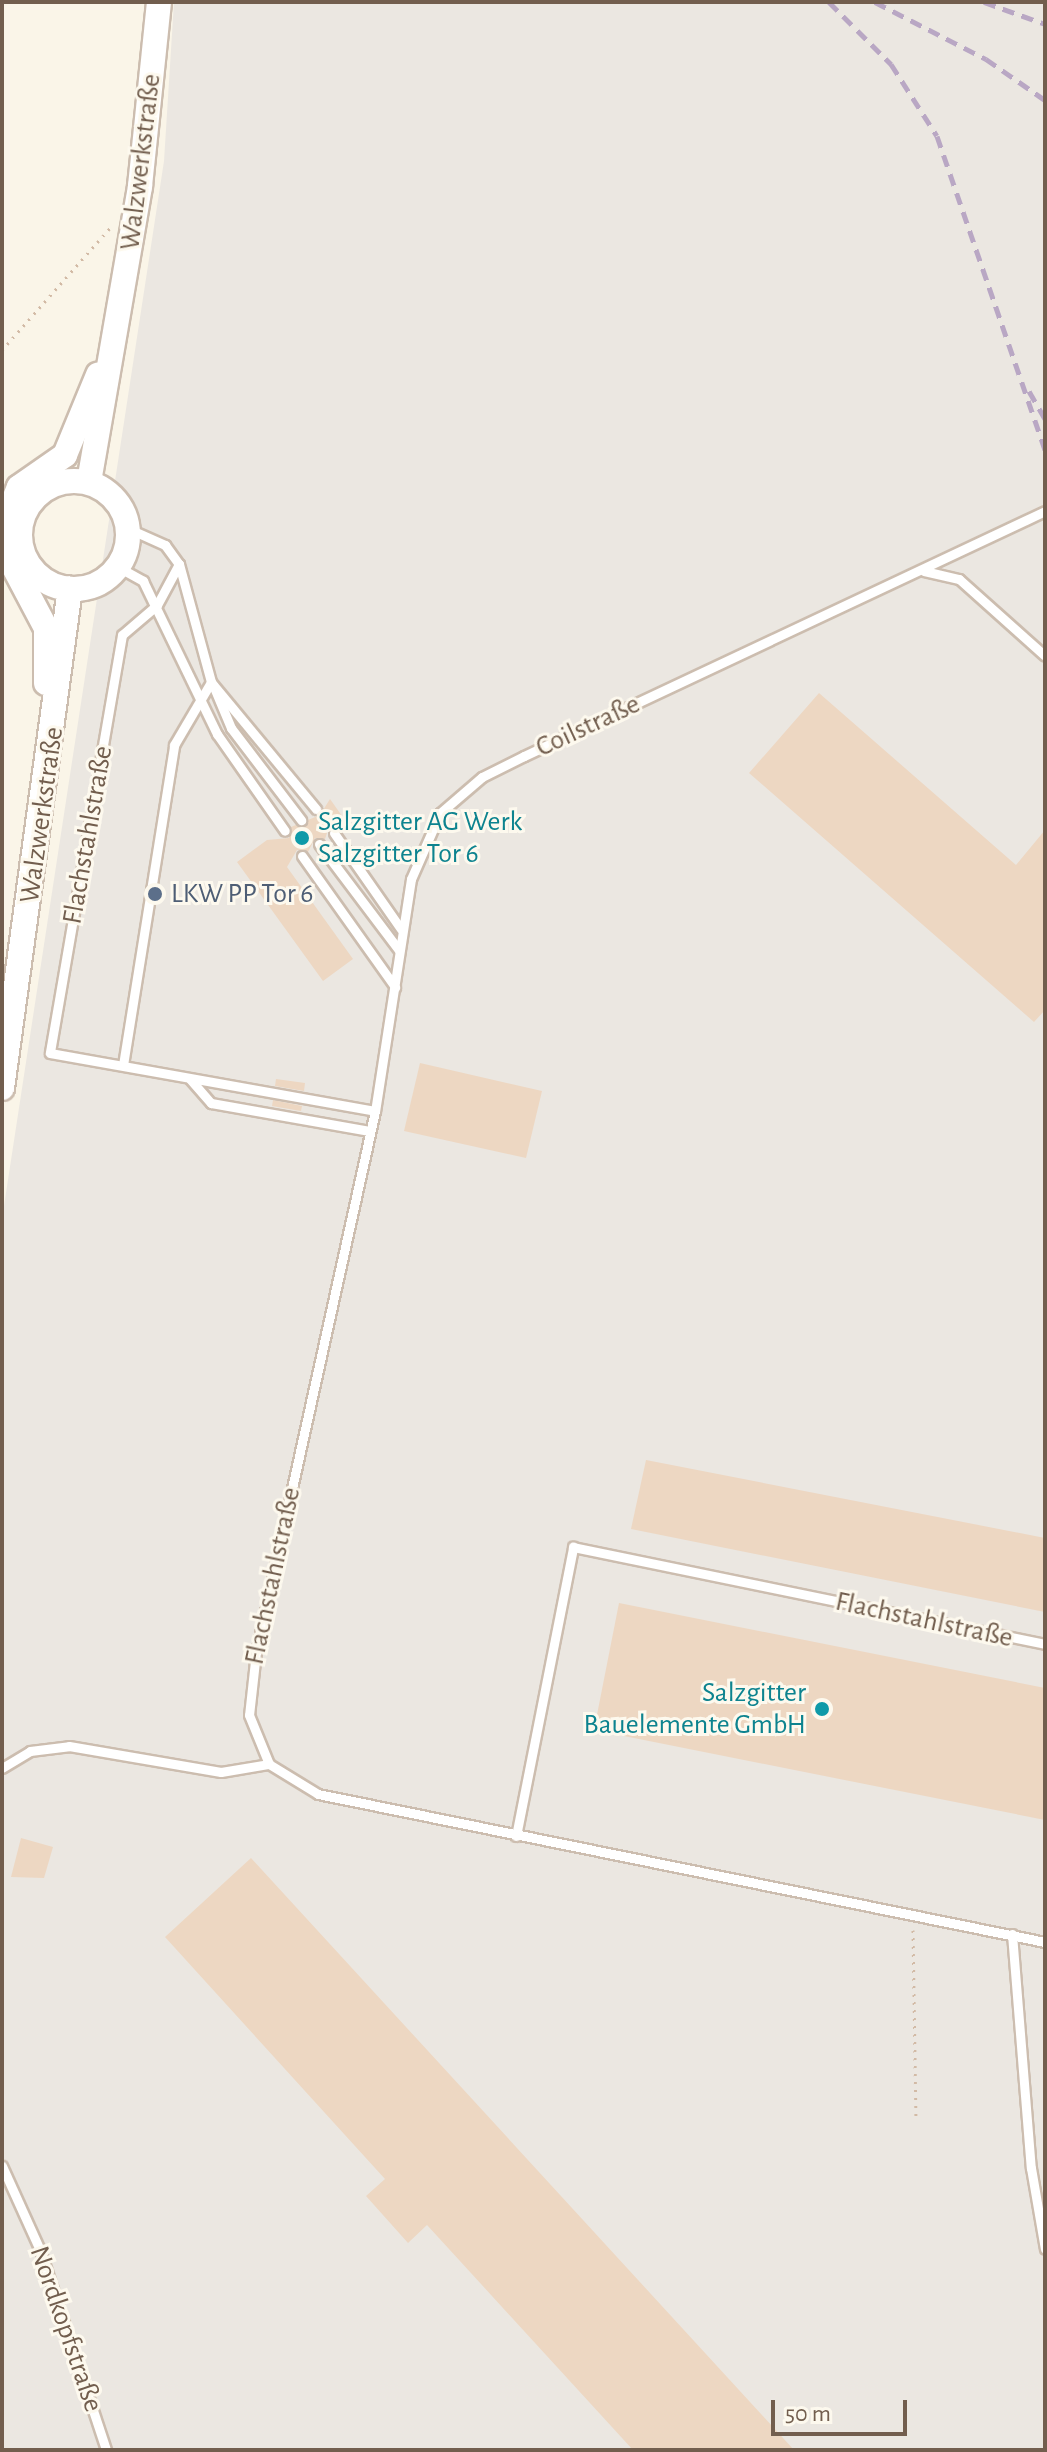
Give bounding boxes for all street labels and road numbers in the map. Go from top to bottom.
street label: Walzwerkstraße [114,72,168,252]
street label: Coilstraße [531,687,645,765]
street label: Walzwerkstraße [13,725,71,905]
street label: Flachstahlstraße [56,743,120,927]
street label: Flachstahlstraße [238,1484,308,1668]
street label: Flachstahlstraße [832,1585,1016,1655]
street label: Nordkopfstraße [22,2242,110,2416]

